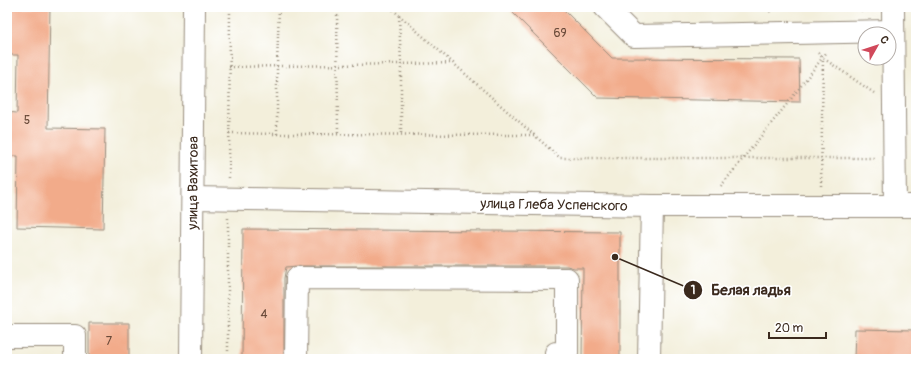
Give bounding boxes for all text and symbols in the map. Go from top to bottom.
house number: 69 [553,26,567,41]
north arrow [857,26,897,66]
text: С [877,33,892,47]
house number: 5 [24,113,30,128]
street label: улица Вахитова [184,136,201,231]
street label: улица Глеба Успенского [479,194,628,214]
callout: Белая ладья [683,276,798,303]
text: Белая ладья [711,281,791,300]
text: 1 [691,283,695,298]
house number: 4 [261,307,268,322]
scale bar [769,314,826,340]
text: 20 m [775,321,804,336]
house number: 7 [106,334,113,349]

